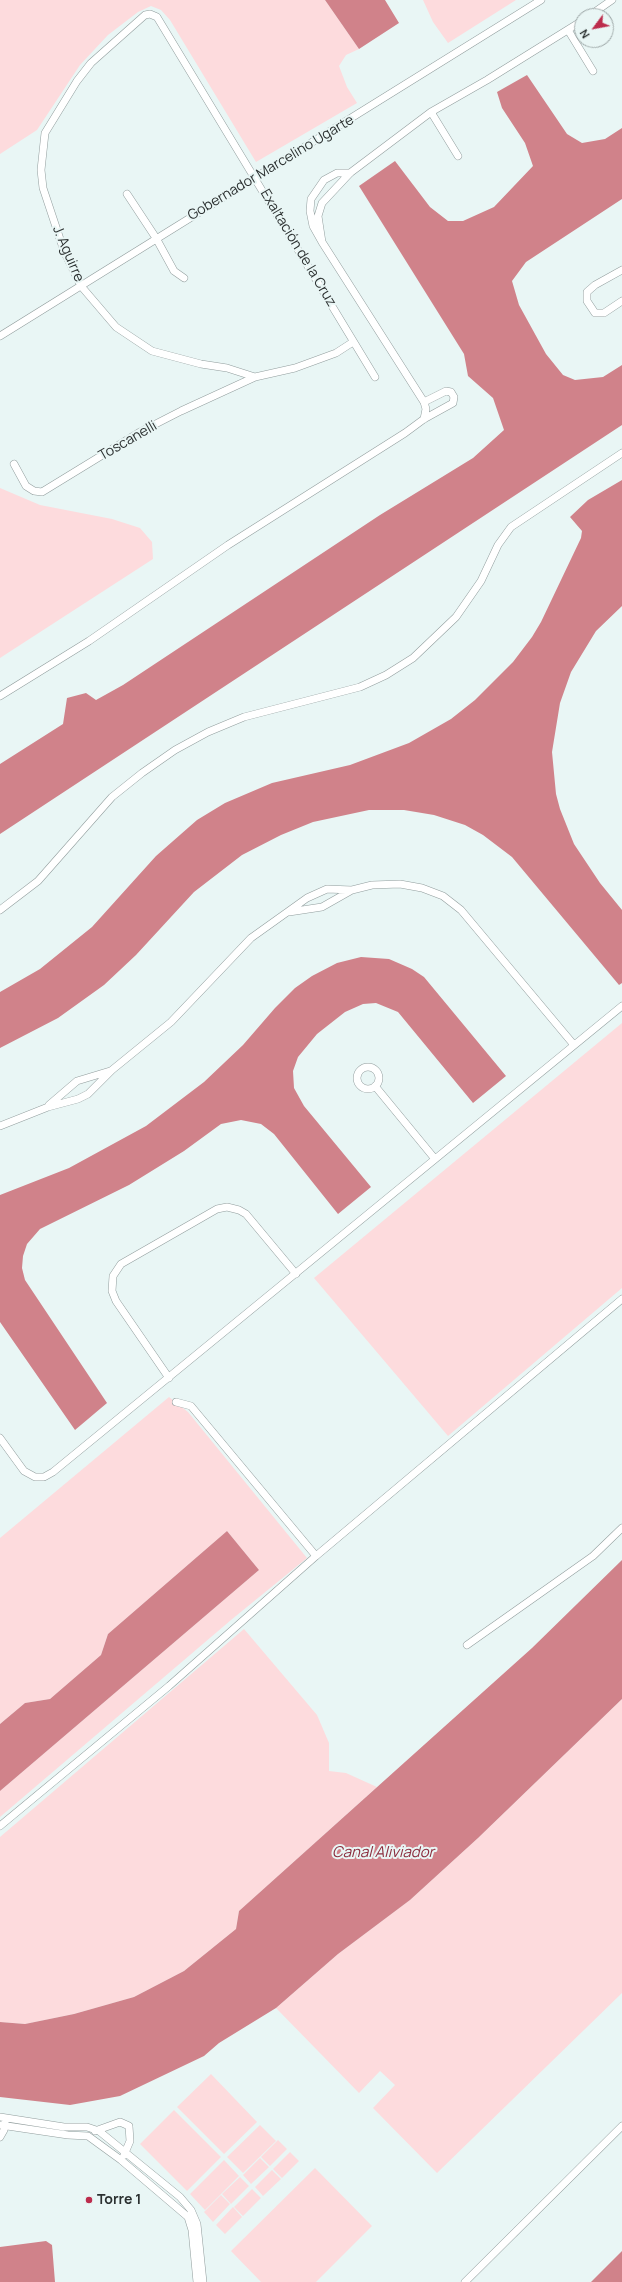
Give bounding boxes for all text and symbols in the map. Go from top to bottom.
north arrow [574,8,614,48]
text: N [576,27,593,41]
street label: Gobernador Marcelino Ugarte [185,112,357,224]
street label: Exaltación de la Cruz [256,186,340,310]
street label: J. Aguirre [49,224,87,284]
street label: Toscanelli [96,418,160,464]
water label: Canal Aliviador [332,1844,434,1862]
place label: Torre 1 [97,2192,141,2208]
marker: Torre 1 [84,2195,94,2205]

